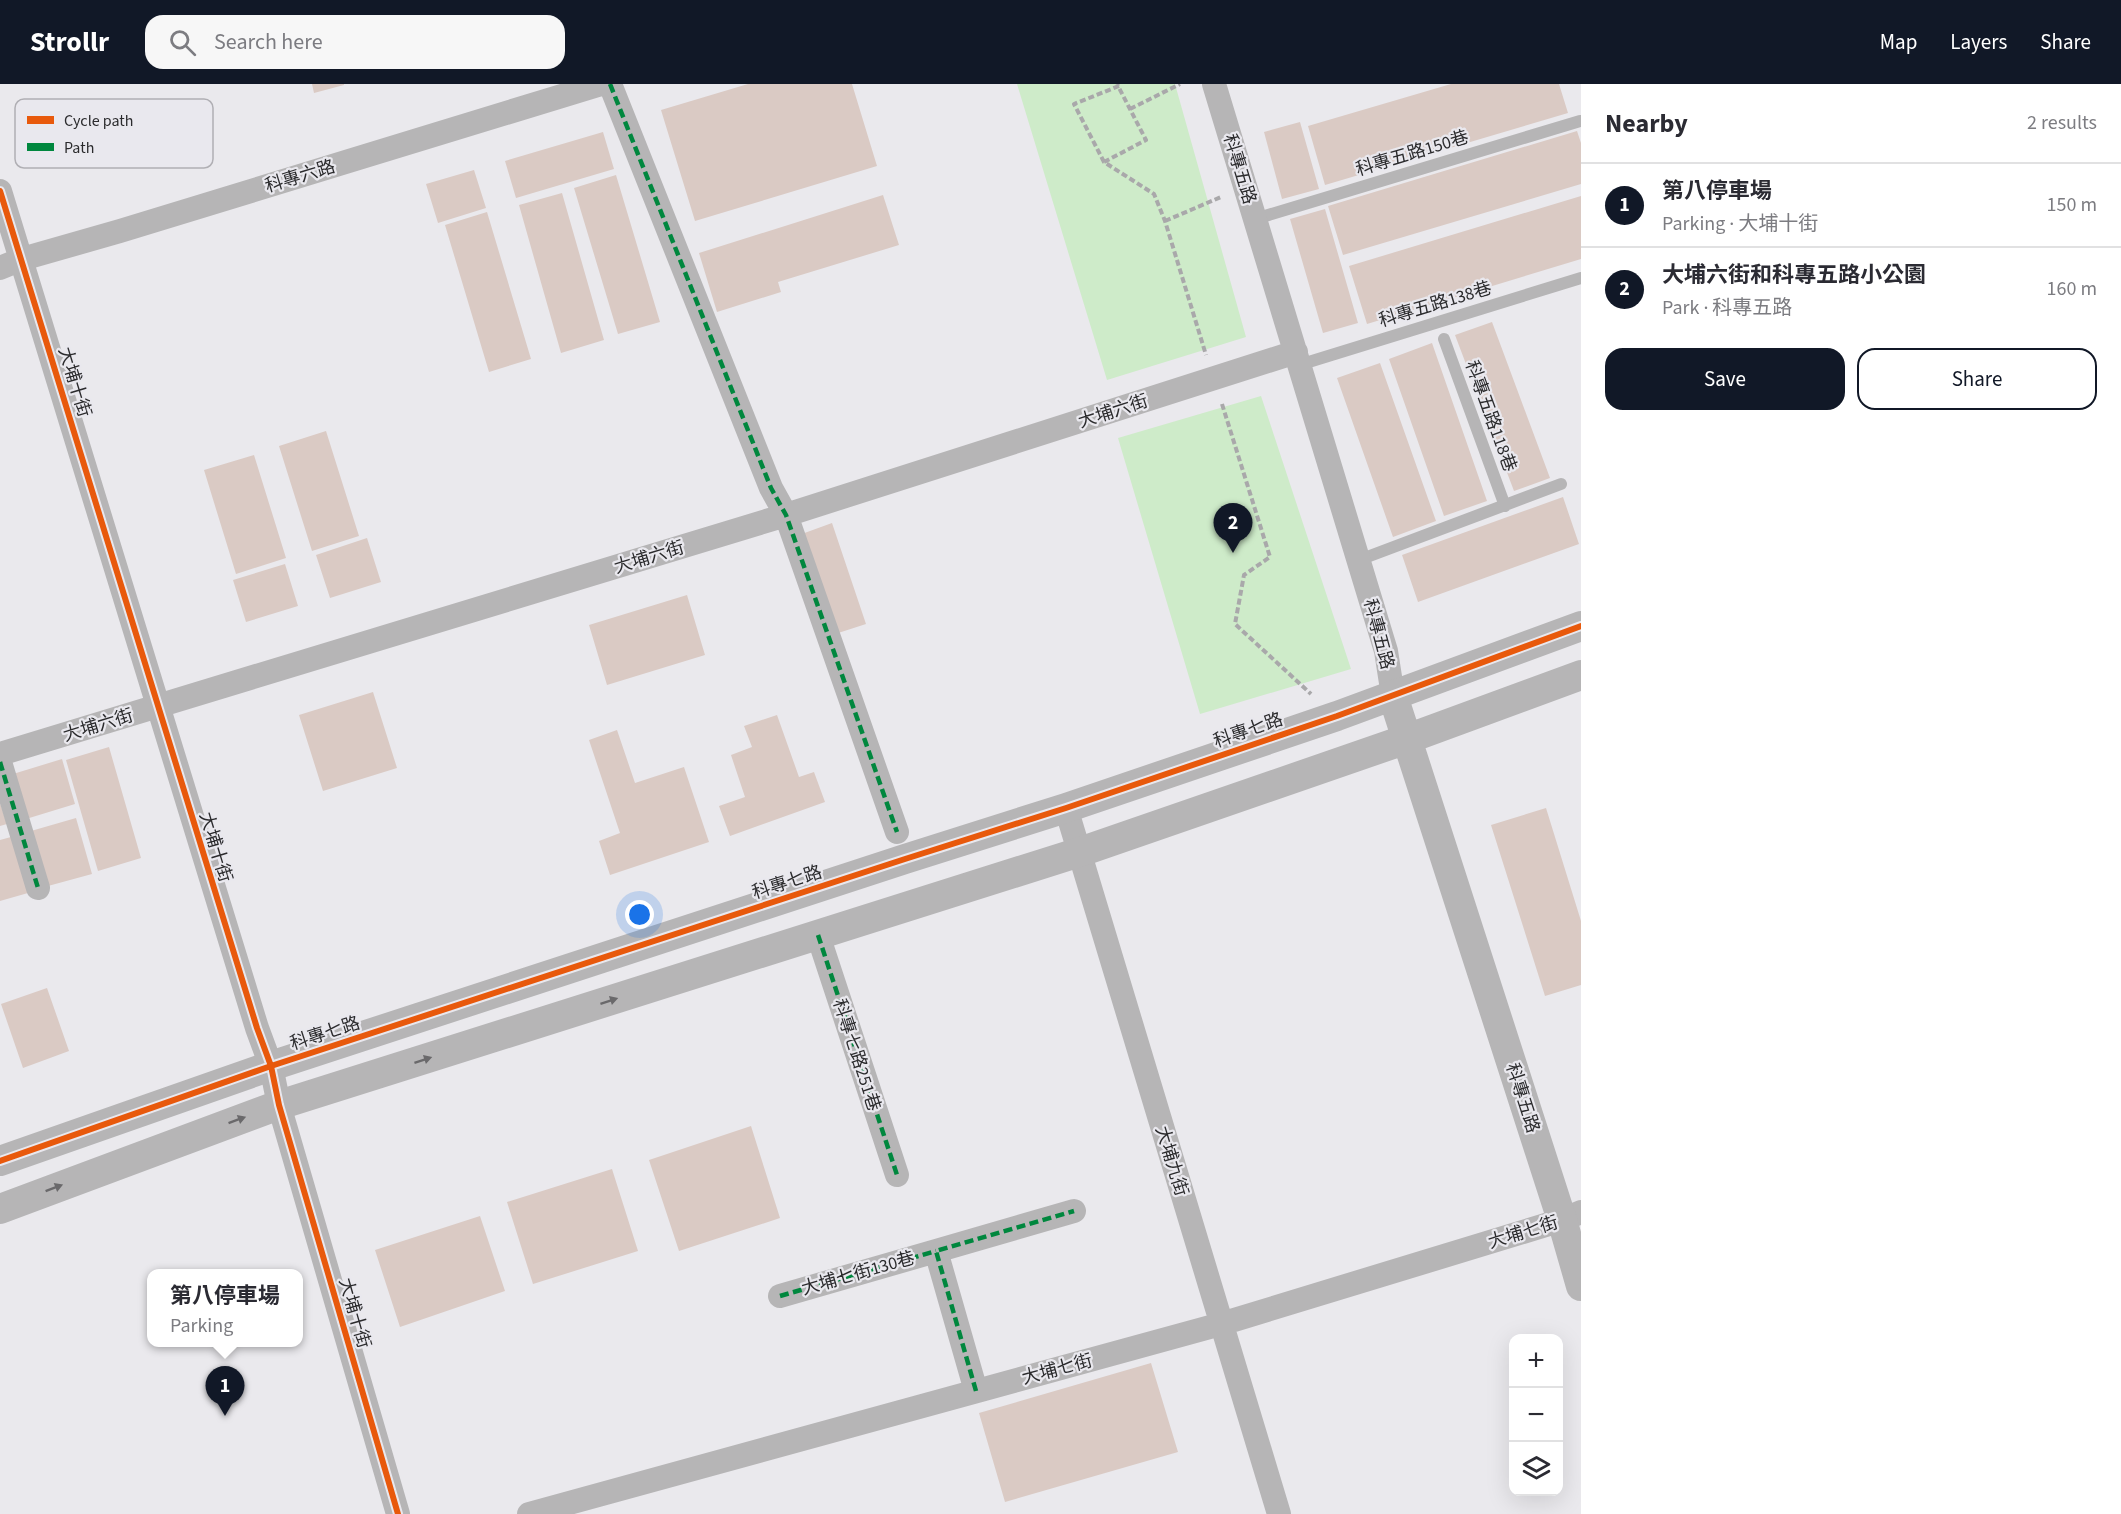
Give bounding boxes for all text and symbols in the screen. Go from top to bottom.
search box [145,15,565,69]
text: Strollr [30,22,109,62]
icon: search [166,26,199,59]
text: Search here [214,26,323,58]
text: Map [1880,27,1917,57]
text: Layers [1950,27,2007,57]
text: Share [2040,27,2091,57]
legend [15,99,213,168]
text: Nearby [1605,105,1688,142]
text: 2 results [2027,109,2097,137]
text: Cycle path [64,110,133,132]
street label: 科專五路150巷 [1353,124,1472,183]
street label: 科專五路 [1217,131,1262,207]
text: Path [64,137,94,159]
street label: 科專六路 [262,154,338,199]
text: 第八停車場 [1662,175,1772,207]
text: 1 [1619,191,1630,219]
text: 150 m [2047,191,2097,219]
text: Parking · 大埔十街 [1662,210,1818,238]
text: 大埔六街和科專五路小公園 [1662,259,1926,291]
street label: 科專五路138巷 [1376,275,1495,334]
text: 2 [1619,275,1630,303]
text: 160 m [2047,275,2097,303]
text: Park · 科專五路 [1662,294,1792,322]
street label: 大埔十街 [52,344,97,420]
button: Save [1605,348,1845,410]
button: Share [1857,348,2097,410]
street label: 科專五路118巷 [1459,357,1522,475]
street label: 大埔六街 [1075,388,1151,434]
pin: 2 [1214,504,1252,553]
street label: 大埔六街 [611,535,687,580]
street label: 科專五路 [1357,596,1400,672]
street label: 大埔六街 [60,703,136,748]
street label: 科專七路 [1210,707,1286,754]
street label: 大埔十街 [193,809,238,885]
street label: 科專七路 [749,859,825,905]
your location [625,900,654,929]
one-way arrow [600,996,618,1006]
street label: 科專七路251巷 [827,996,886,1115]
street label: 科專七路 [287,1010,363,1056]
one-way arrow [414,1055,432,1064]
street label: 科專五路 [1500,1060,1546,1136]
one-way arrow [228,1114,246,1124]
street label: 大埔九街 [1149,1123,1194,1199]
one-way arrow [46,1182,64,1192]
street label: 大埔七街 [1485,1210,1561,1255]
street label: 大埔七街130巷 [799,1245,918,1302]
popup [147,1269,303,1347]
street label: 大埔十街 [333,1275,376,1351]
text: 第八停車場 [170,1280,280,1312]
text: Parking [170,1312,233,1340]
map controls [1509,1334,1563,1496]
button: + [1509,1334,1563,1388]
street label: 大埔七街 [1019,1348,1095,1391]
pin: 1 [206,1366,244,1416]
button: − [1509,1388,1563,1442]
button: layers [1509,1442,1563,1496]

